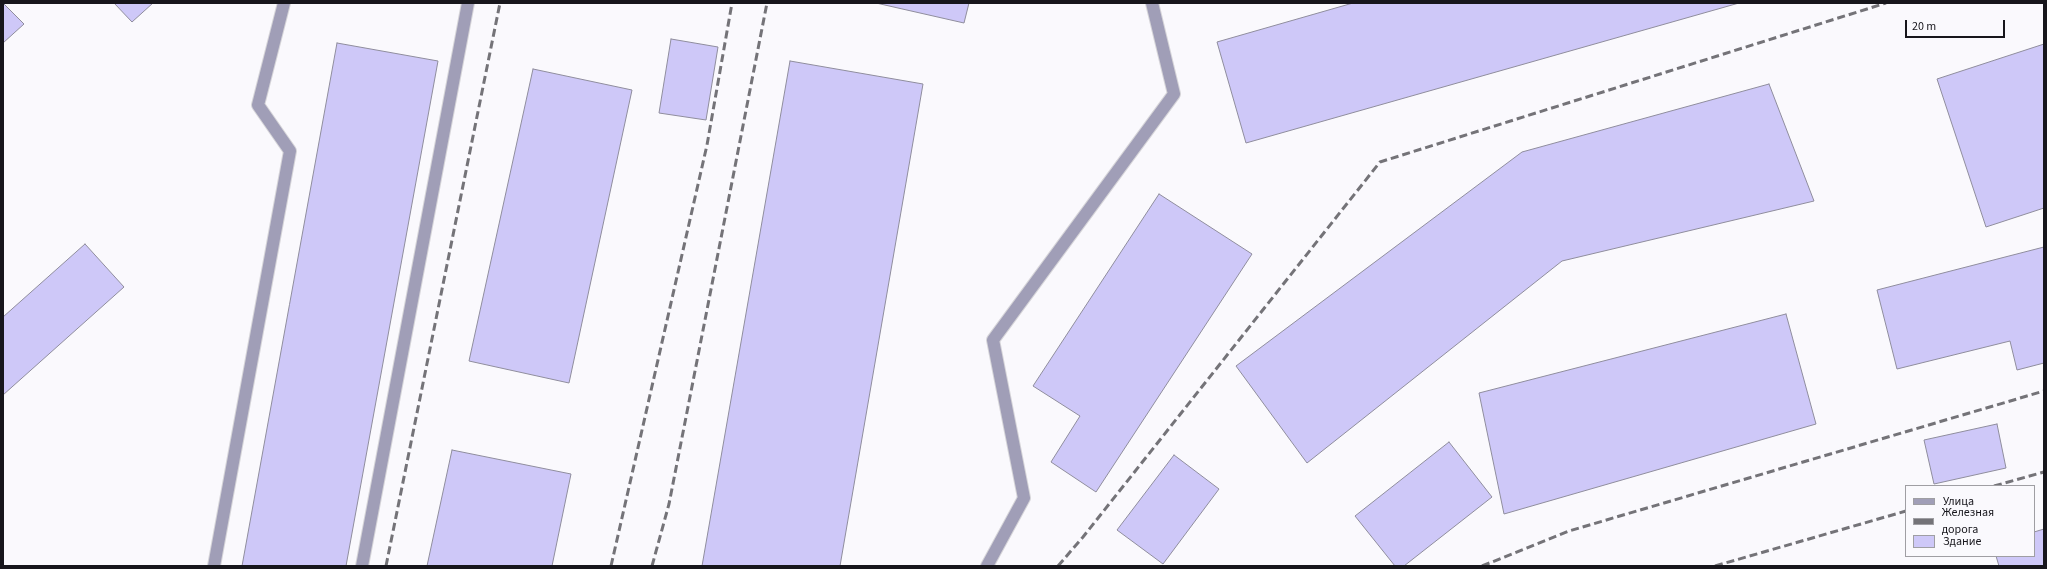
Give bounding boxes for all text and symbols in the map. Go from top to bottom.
scale bar [1907,12,2007,38]
text: 20 m [1912,18,1936,35]
legend [1905,485,2035,557]
text: Улица [1943,493,1974,510]
text: Железная дорога [1942,504,1994,538]
text: Здание [1943,533,1982,550]

